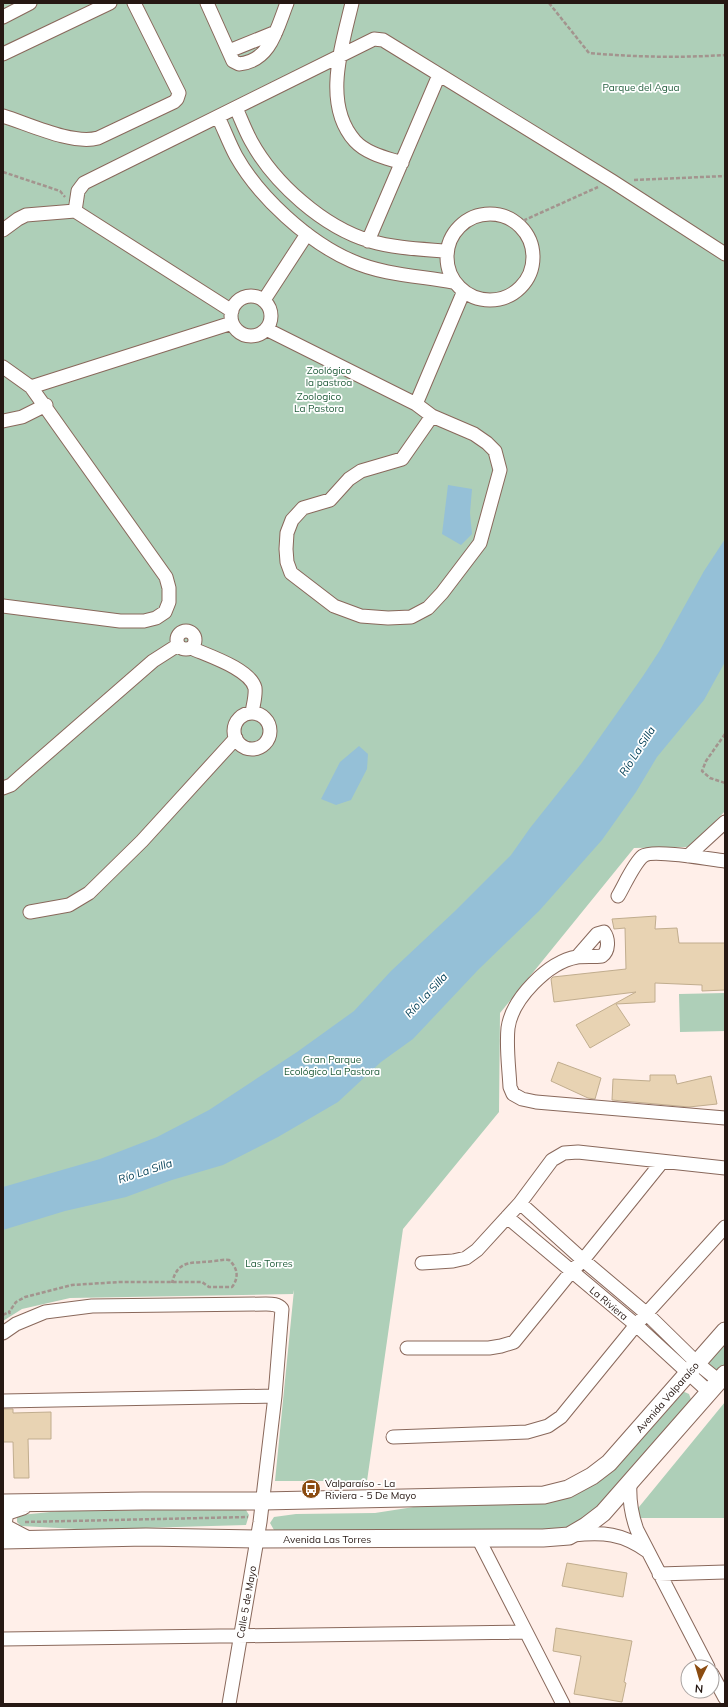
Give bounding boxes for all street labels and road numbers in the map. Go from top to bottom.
street label: La Riviera [587,1284,631,1323]
street label: Avenida Valparaíso [633,1359,702,1436]
street label: Avenida Las Torres [283,1533,371,1546]
street label: Calle 5 de Mayo [234,1564,259,1639]

